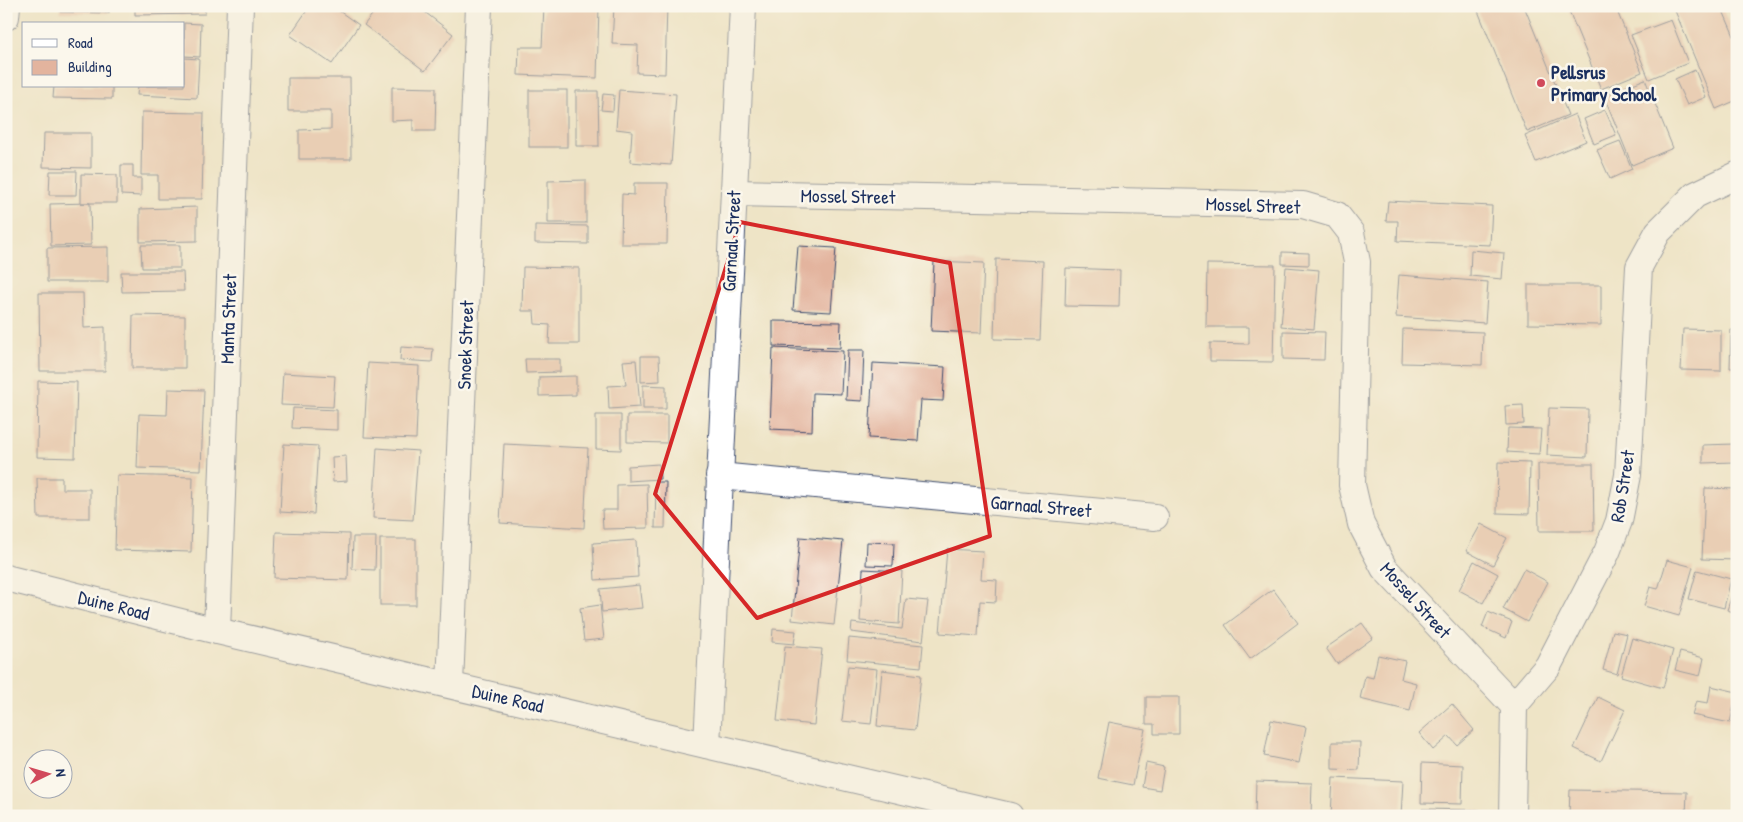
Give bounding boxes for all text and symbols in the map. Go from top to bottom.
legend [22,22,185,88]
text: Road [68,32,93,53]
text: Building [68,56,112,77]
place label: Pellsrus Primary School [1551,59,1657,108]
marker: Pellsrus Primary School [1535,77,1547,89]
street label: Mossel Street [800,182,896,210]
street label: Garnaal Street [715,189,747,292]
street label: Mossel Street [1205,190,1301,220]
street label: Manta Street [213,273,243,364]
street label: Snoek Street [450,300,480,390]
street label: Rob Street [1603,448,1641,524]
street label: Garnaal Street [990,489,1093,523]
street label: Mossel Street [1375,556,1458,644]
street label: Duine Road [76,584,153,627]
street label: Duine Road [470,677,547,719]
north arrow [22,750,72,800]
text: N [52,768,71,778]

